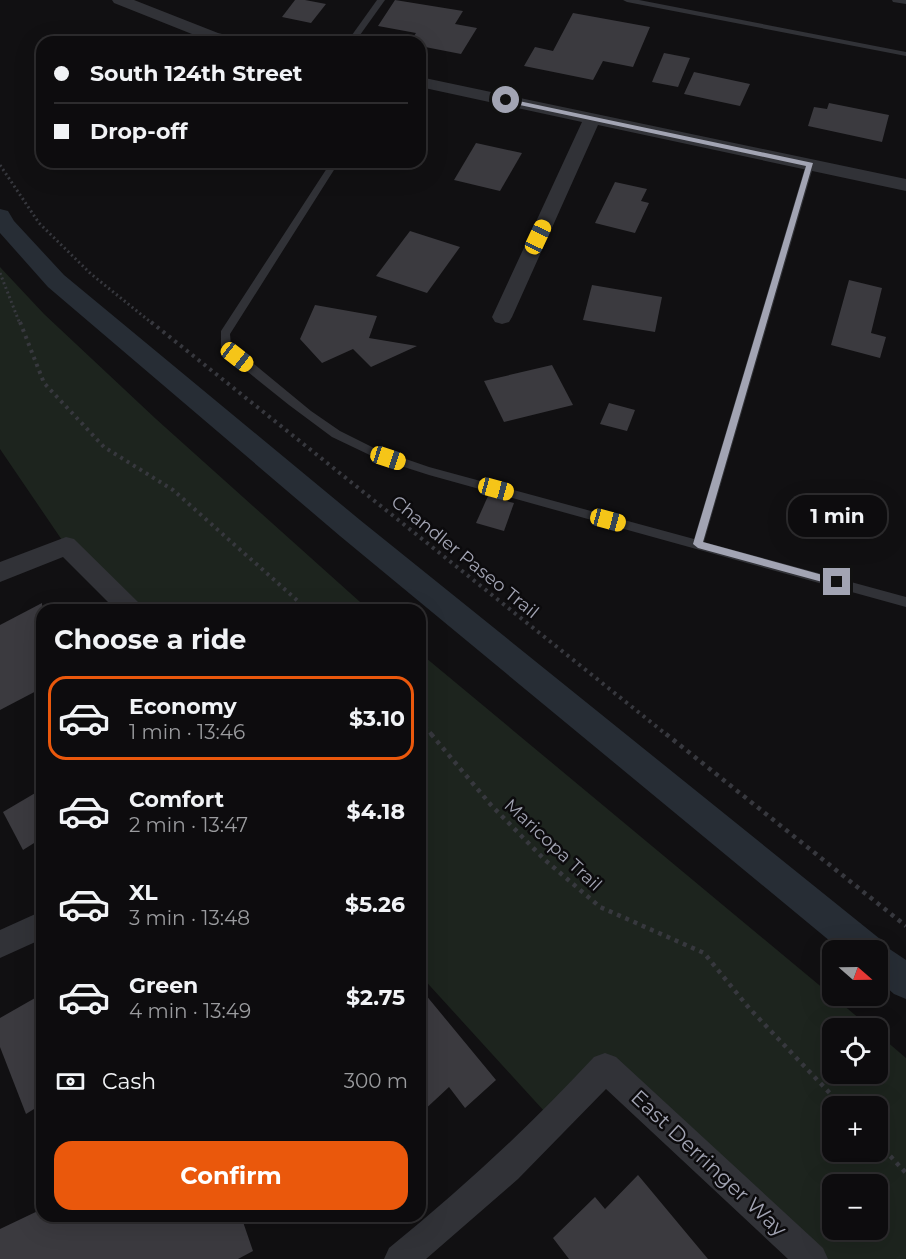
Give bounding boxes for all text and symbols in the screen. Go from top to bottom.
text: South 124th Street [90,60,302,87]
route start [492,86,519,113]
text: Drop-off [90,118,188,145]
car [522,217,554,257]
car [217,339,257,375]
car [368,444,408,472]
car [476,476,516,502]
street label: Chandler Paseo Trail [387,491,543,623]
callout: 1 min [788,495,886,537]
text: 1 min [810,504,865,528]
car [588,507,628,533]
route end [823,568,850,595]
text: Choose a ride [54,623,246,656]
icon: car [57,691,111,745]
text: Economy [129,693,237,720]
text: $3.10 [349,705,405,732]
text: 1 min · 13:46 [129,720,245,744]
icon: car [57,784,111,838]
text: Comfort [129,786,224,813]
street label: Maricopa Trail [500,794,606,896]
text: $4.18 [347,798,405,825]
text: 2 min · 13:47 [129,813,248,837]
icon: car [57,877,111,931]
text: XL [129,879,158,906]
text: $5.26 [345,891,405,918]
text: 3 min · 13:48 [129,906,250,930]
north arrow [822,940,888,1006]
map controls [822,940,888,1240]
icon: car [57,970,111,1024]
text: Green [129,972,198,999]
text: $2.75 [346,984,405,1011]
text: 4 min · 13:49 [129,999,251,1023]
button: locate [822,1018,888,1084]
icon: cash [54,1065,87,1098]
text: Cash [102,1068,156,1095]
text: 300 m [344,1069,408,1093]
street label: East Derringer Way [626,1084,792,1242]
button: + [822,1096,888,1162]
button: Confirm [54,1141,408,1210]
button: − [822,1174,888,1240]

